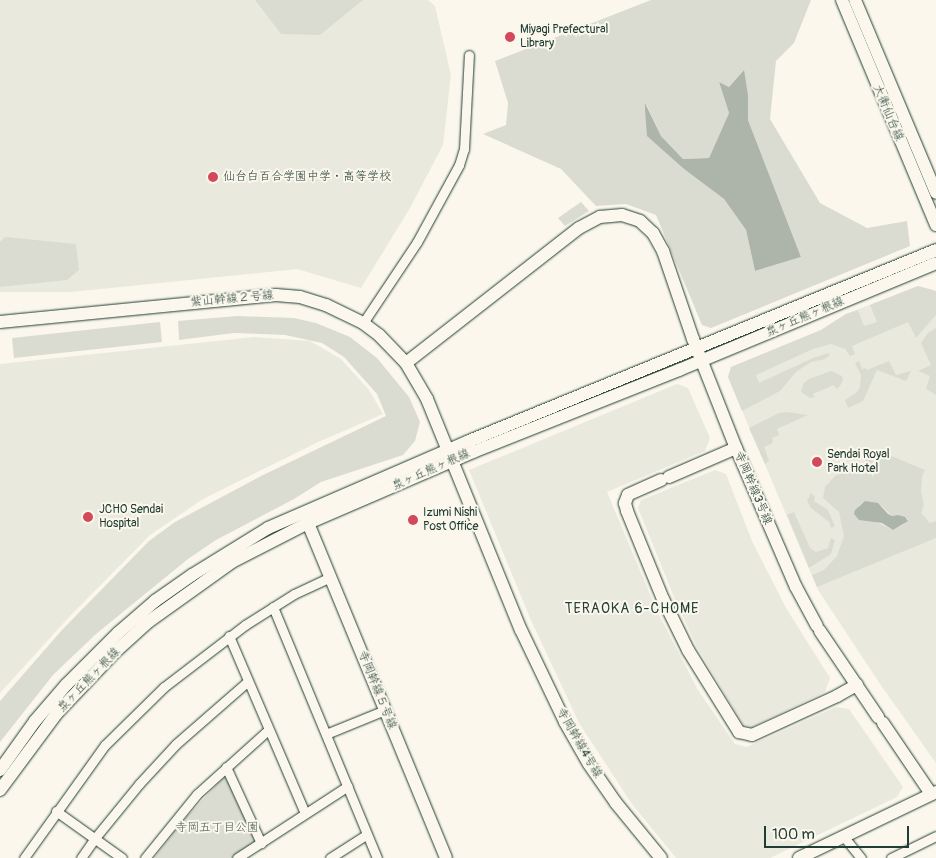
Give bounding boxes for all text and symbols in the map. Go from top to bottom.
place label: Miyagi Prefectural Library [520,23,608,51]
marker: Miyagi Prefectural Library [504,31,516,43]
street label: 大衡仙台線 [870,83,906,143]
place label: 仙台白百合学園中学・高等学校 [223,170,391,184]
marker: 仙台白百合学園中学・高等学校 [207,171,219,183]
street label: 紫山幹線２号線 [190,288,274,310]
street label: 泉ヶ丘熊ヶ根線 [764,294,846,340]
street label: 泉ヶ丘熊ヶ根線 [390,446,472,494]
place label: Sendai Royal Park Hotel [827,448,890,476]
street label: 寺岡幹線3号線 [731,449,775,527]
marker: Sendai Royal Park Hotel [811,456,823,468]
place label: JCHO Sendai Hospital [99,503,163,531]
place label: Izumi Nishi Post Office [423,506,478,534]
marker: JCHO Sendai Hospital [81,510,95,524]
marker: Izumi Nishi Post Office [407,514,419,526]
district label: TERAOKA 6-CHOME [563,601,701,617]
street label: 泉ヶ丘熊ヶ根線 [55,645,123,715]
street label: 寺岡幹線５号線 [355,648,399,732]
street label: 寺岡幹線4号線 [553,705,605,781]
scale bar [766,816,911,848]
park label: 寺岡五丁目公園 [175,821,259,835]
text: 100 m [772,825,815,844]

